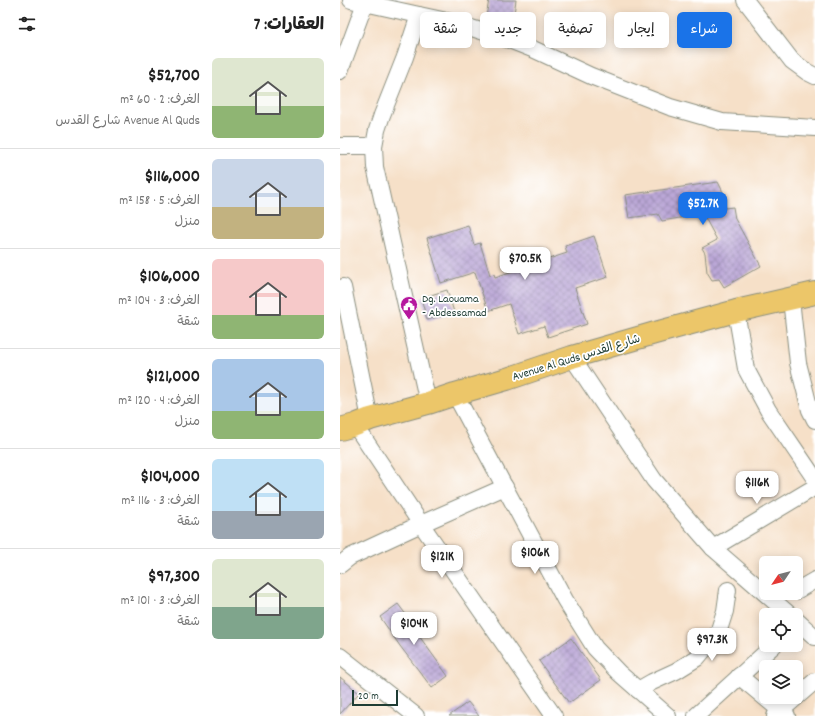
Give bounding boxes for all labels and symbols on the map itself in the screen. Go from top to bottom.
pin: $52.7K [670,192,736,226]
pin: $70.5K [492,247,558,281]
place label: Dg. Laouama - Abdessamad [422,291,487,322]
public building icon: Dg. Laouama - Abdessamad [399,295,419,320]
street label: Avenue Al Quds شارع القدس [510,331,643,386]
pin: $116K [729,471,785,505]
pin: $106K [507,541,563,575]
pin: $121K [414,545,470,579]
north arrow [759,556,803,600]
pin: $104K [386,612,442,646]
pin: $97.3K [679,628,745,662]
scale bar [352,688,398,707]

